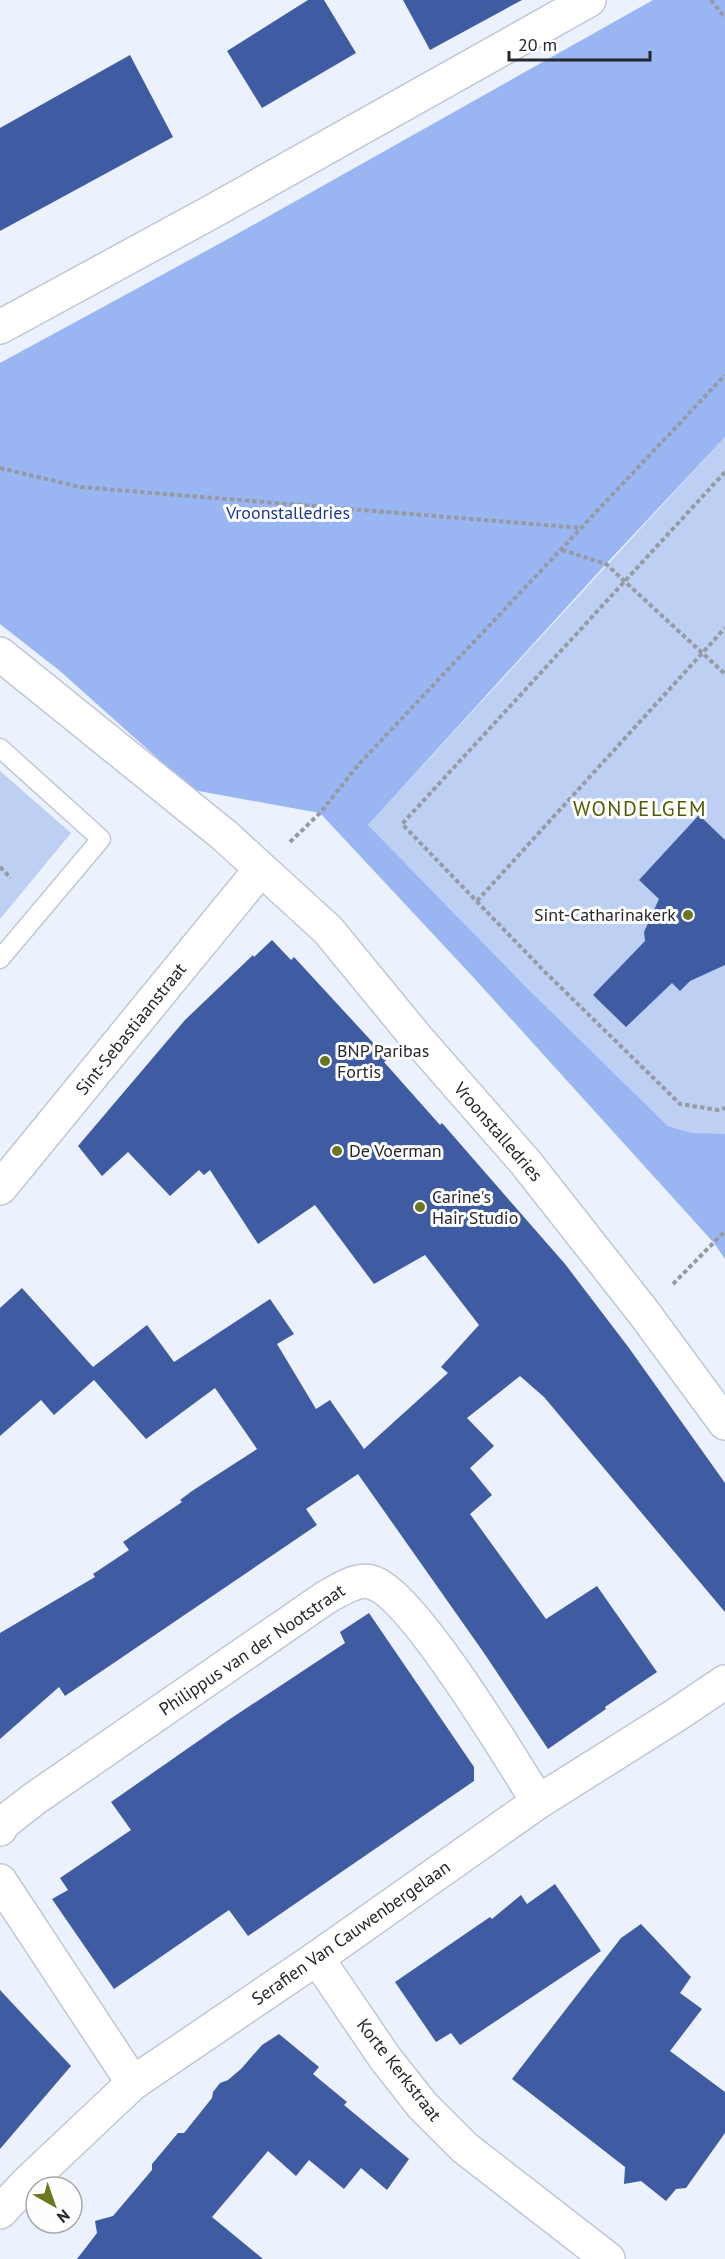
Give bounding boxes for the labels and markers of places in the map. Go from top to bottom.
place label: Sint-Catharinakerk [534,903,676,926]
marker: Sint-Catharinakerk [681,908,695,922]
place label: BNP Paribas Fortis [337,1039,429,1083]
marker: BNP Paribas Fortis [318,1054,332,1068]
place label: De Voerman [349,1139,442,1162]
marker: De Voerman [330,1144,344,1158]
place label: Carine's Hair Studio [432,1185,518,1229]
marker: Carine's Hair Studio [413,1200,427,1214]

